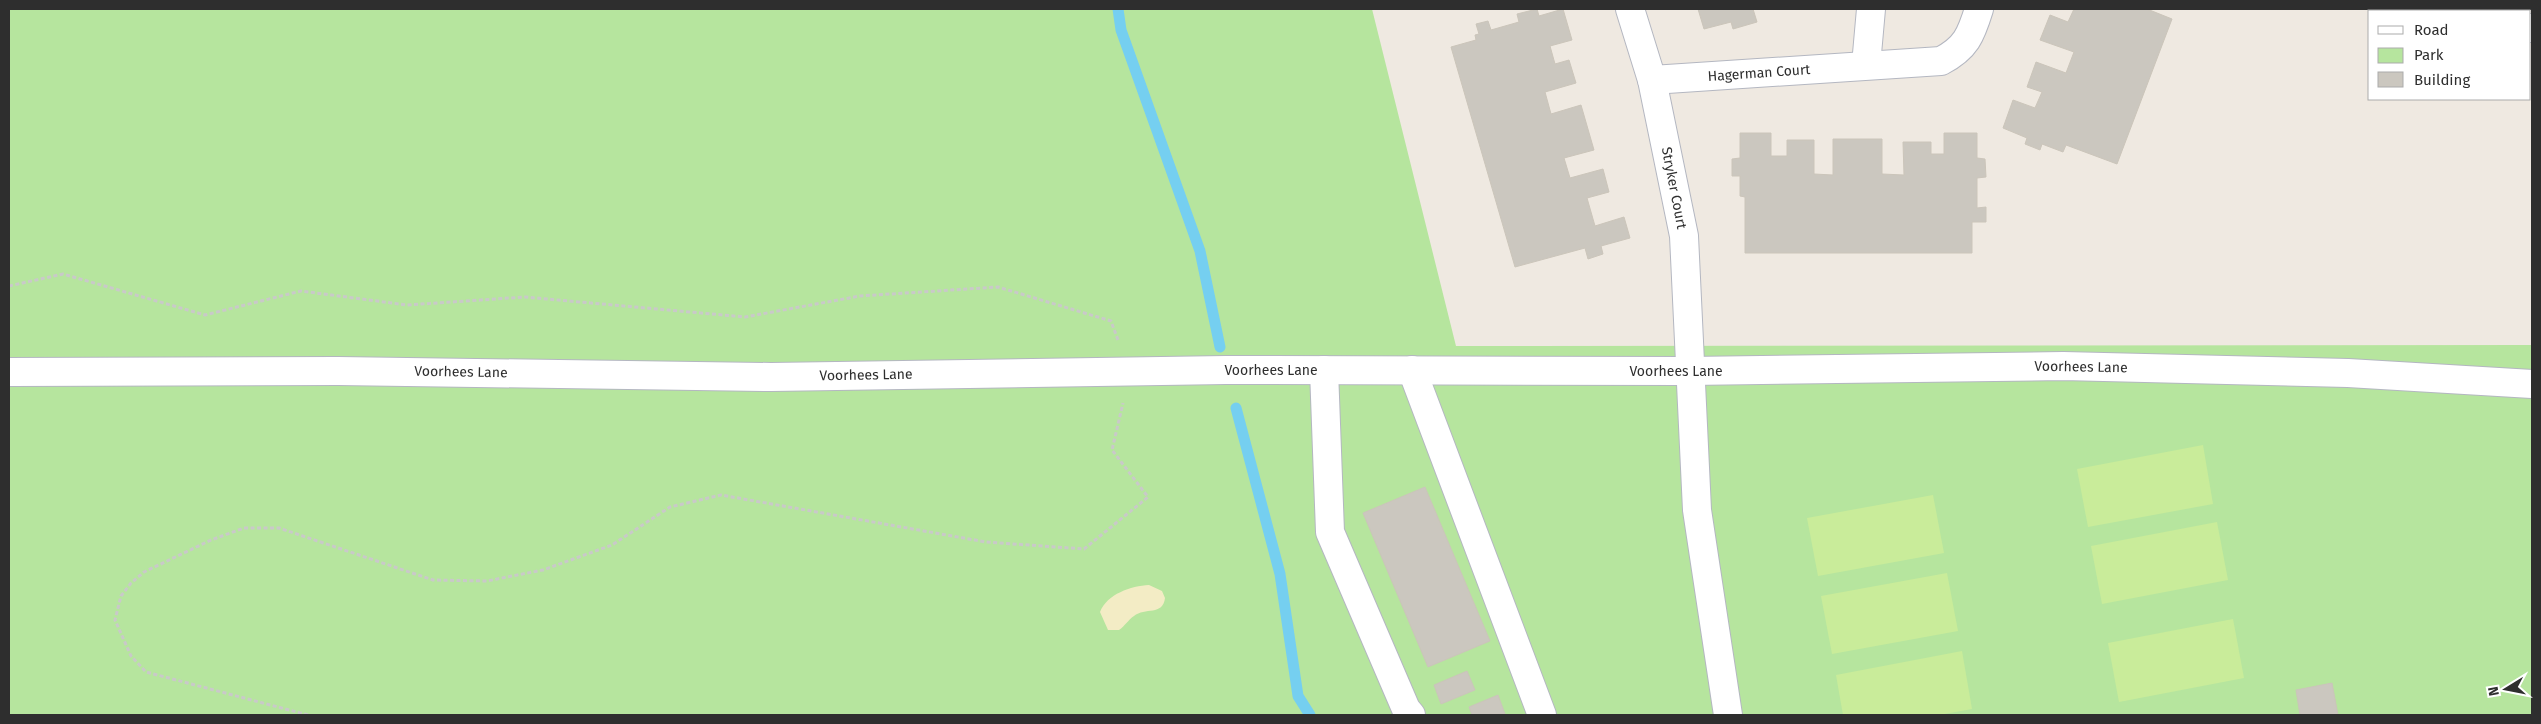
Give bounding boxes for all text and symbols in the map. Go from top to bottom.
legend [2368,10,2531,100]
text: Road [2414,21,2449,39]
text: Park [2414,46,2444,64]
street label: Hagerman Court [1707,61,1812,85]
text: Building [2414,71,2470,89]
street label: Stryker Court [1658,146,1690,231]
street label: Voorhees Lane [2034,358,2128,376]
street label: Voorhees Lane [1224,362,1318,379]
street label: Voorhees Lane [414,363,508,381]
street label: Voorhees Lane [1629,363,1723,380]
street label: Voorhees Lane [819,366,913,384]
north arrow [2481,664,2531,714]
text: N [2485,685,2503,697]

